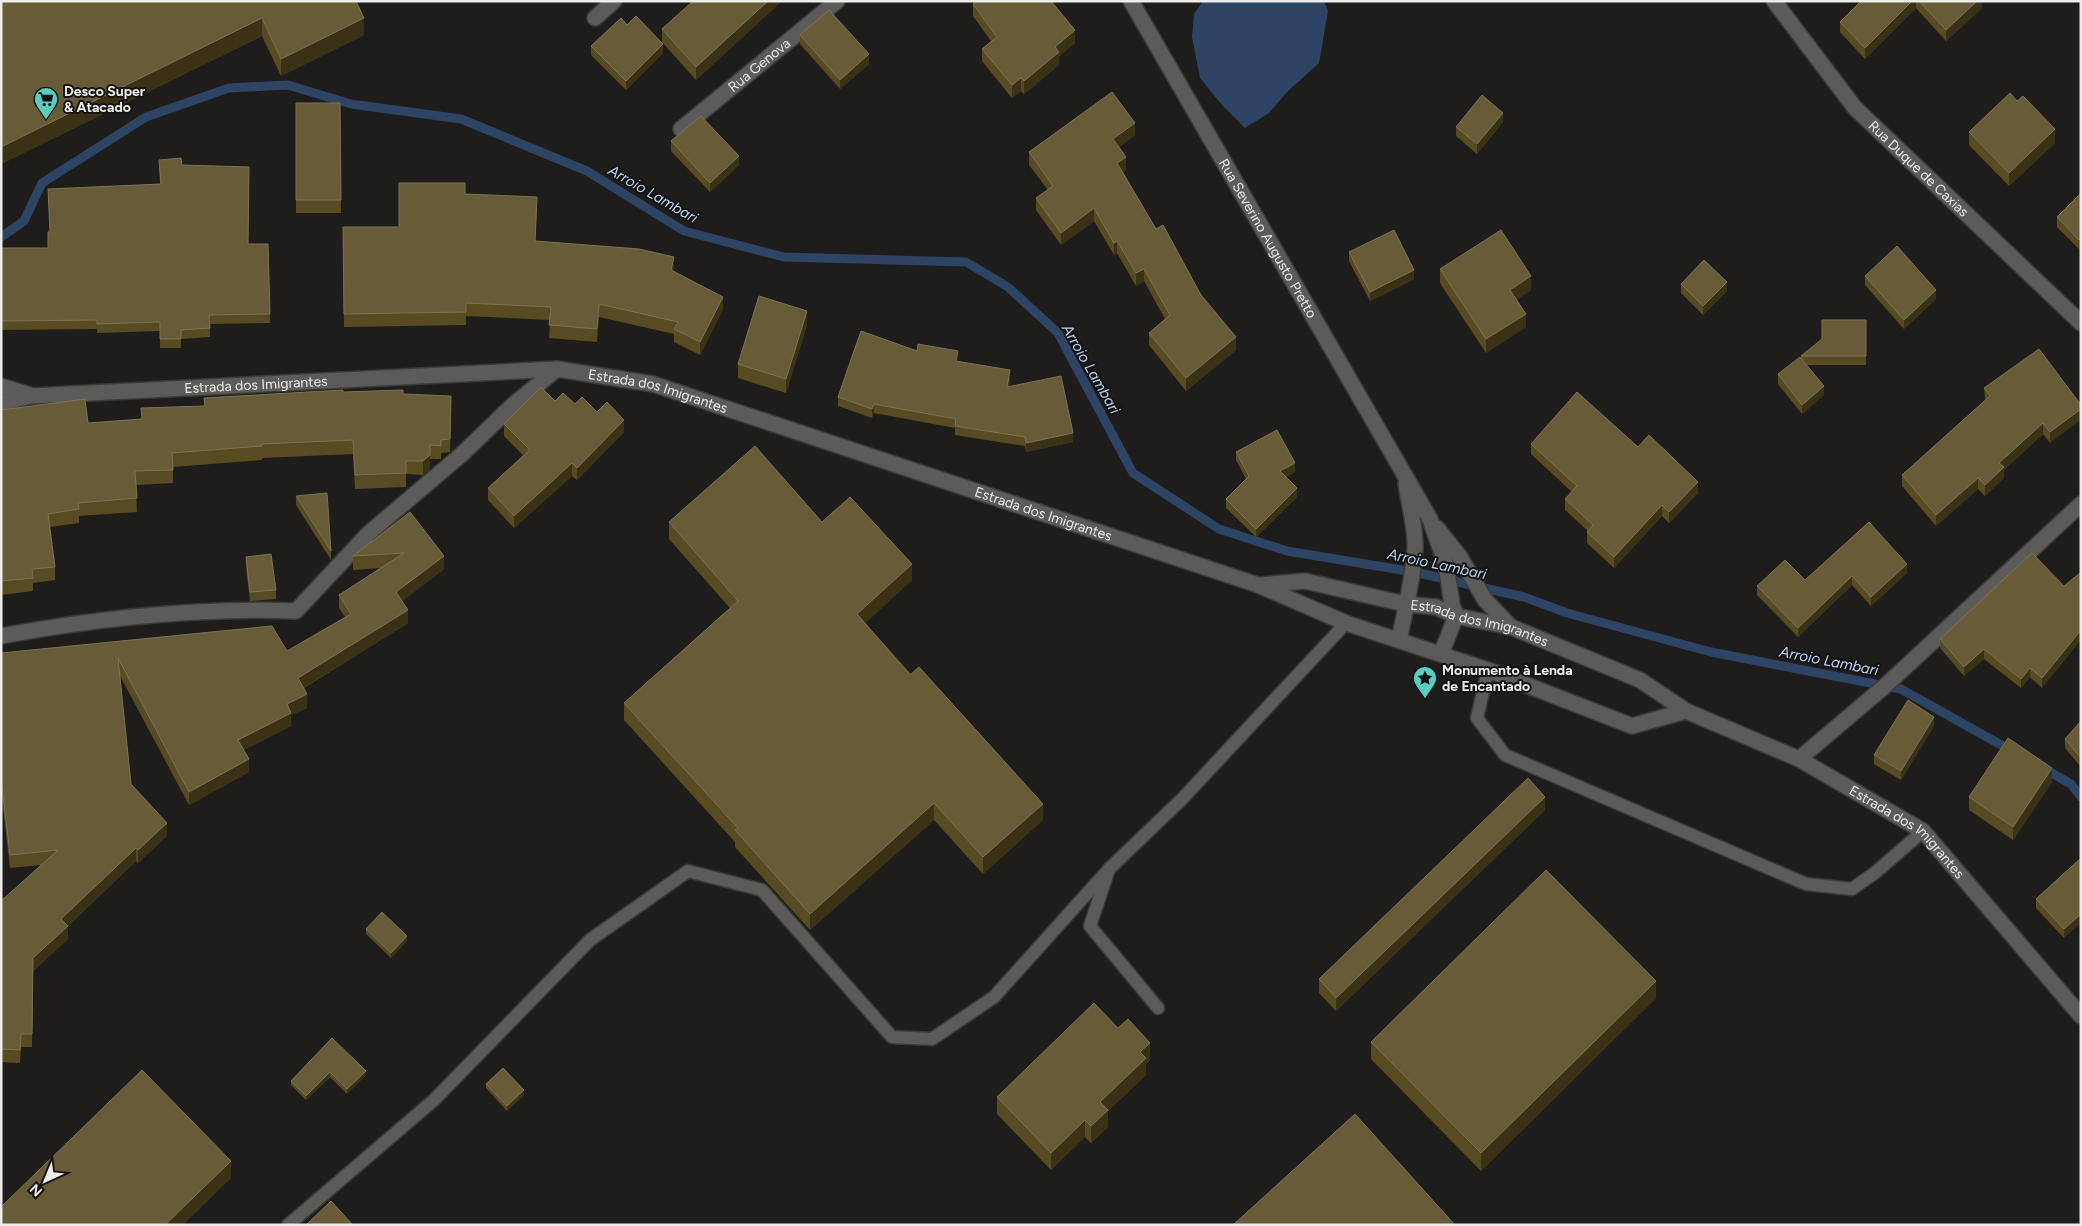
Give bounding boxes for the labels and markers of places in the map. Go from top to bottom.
place label: Desco Super & Atacado [64,83,146,116]
supermarket icon: Desco Super & Atacado [33,86,59,120]
place label: Monumento à Lenda de Encantado [1442,662,1573,695]
place icon: Monumento à Lenda de Encantado [1412,665,1438,699]

